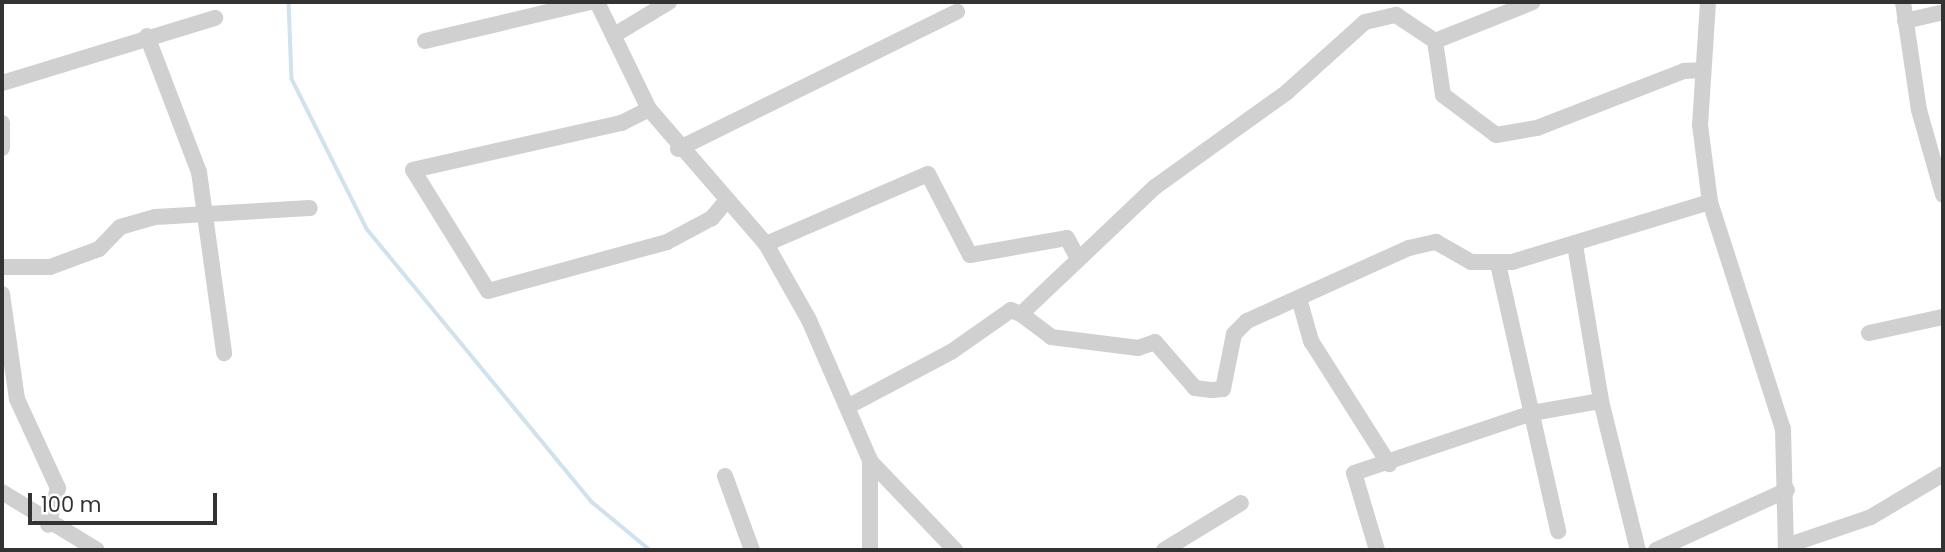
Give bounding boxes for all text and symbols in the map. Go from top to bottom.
scale bar [32,478,220,522]
text: 100 m [41,490,101,519]

